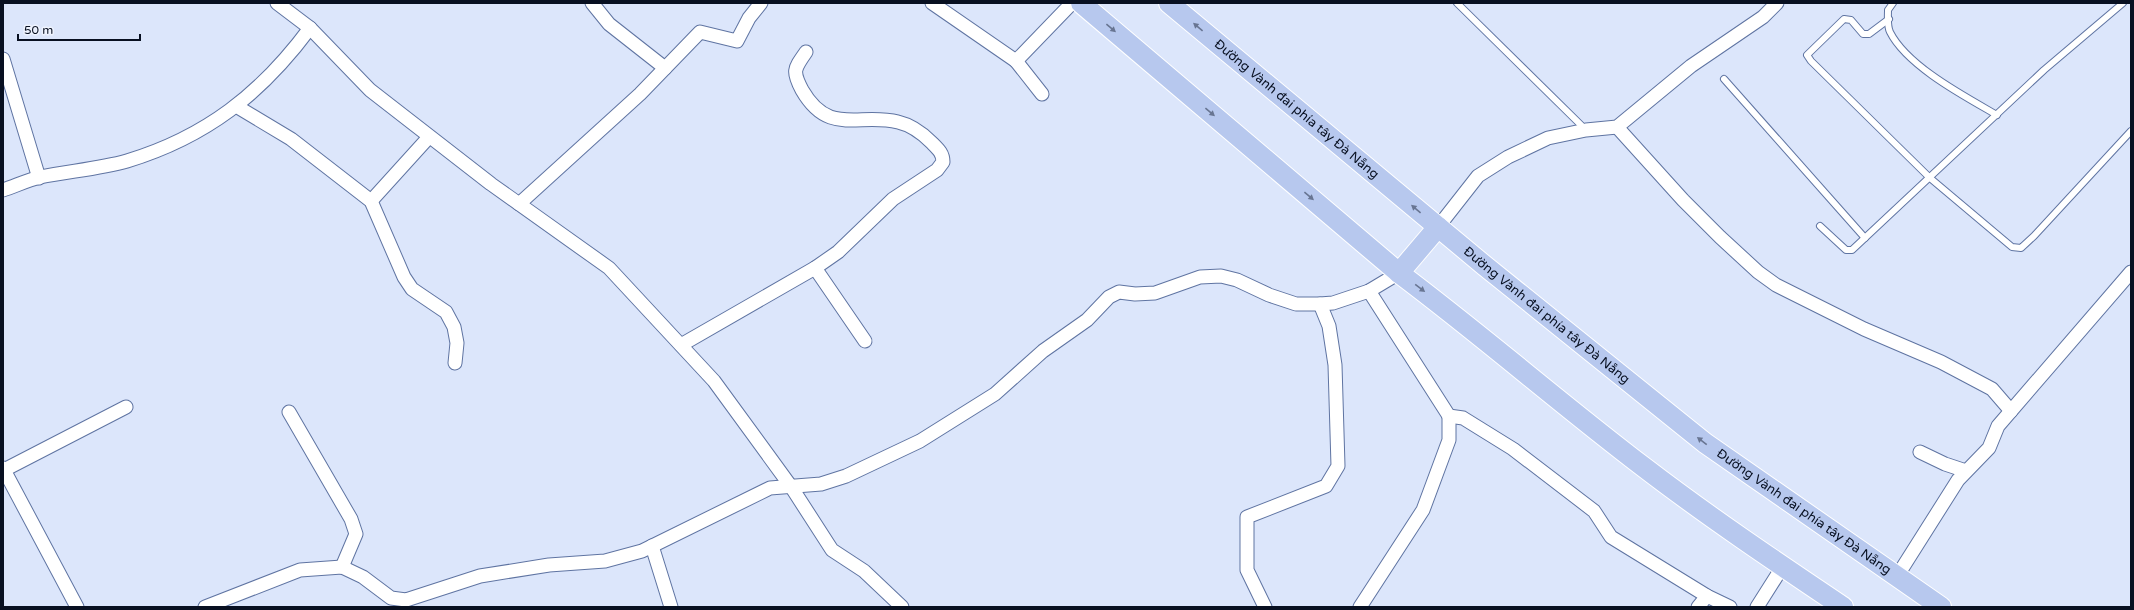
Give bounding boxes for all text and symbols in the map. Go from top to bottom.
scale bar [18,16,140,42]
text: 50 m [24,23,53,37]
one-way arrow [1193,23,1203,32]
one-way arrow [1105,24,1116,33]
street label: Đường Vành đai phía tây Đà Nẵng [1211,36,1382,182]
one-way arrow [1205,108,1215,117]
one-way arrow [1304,192,1314,201]
one-way arrow [1411,204,1422,213]
street label: Đường Vành đai phía tây Đà Nẵng [1460,243,1633,387]
one-way arrow [1414,284,1425,293]
one-way arrow [1696,437,1707,445]
street label: Đường Vành đai phía tây Đà Nẵng [1713,445,1894,578]

